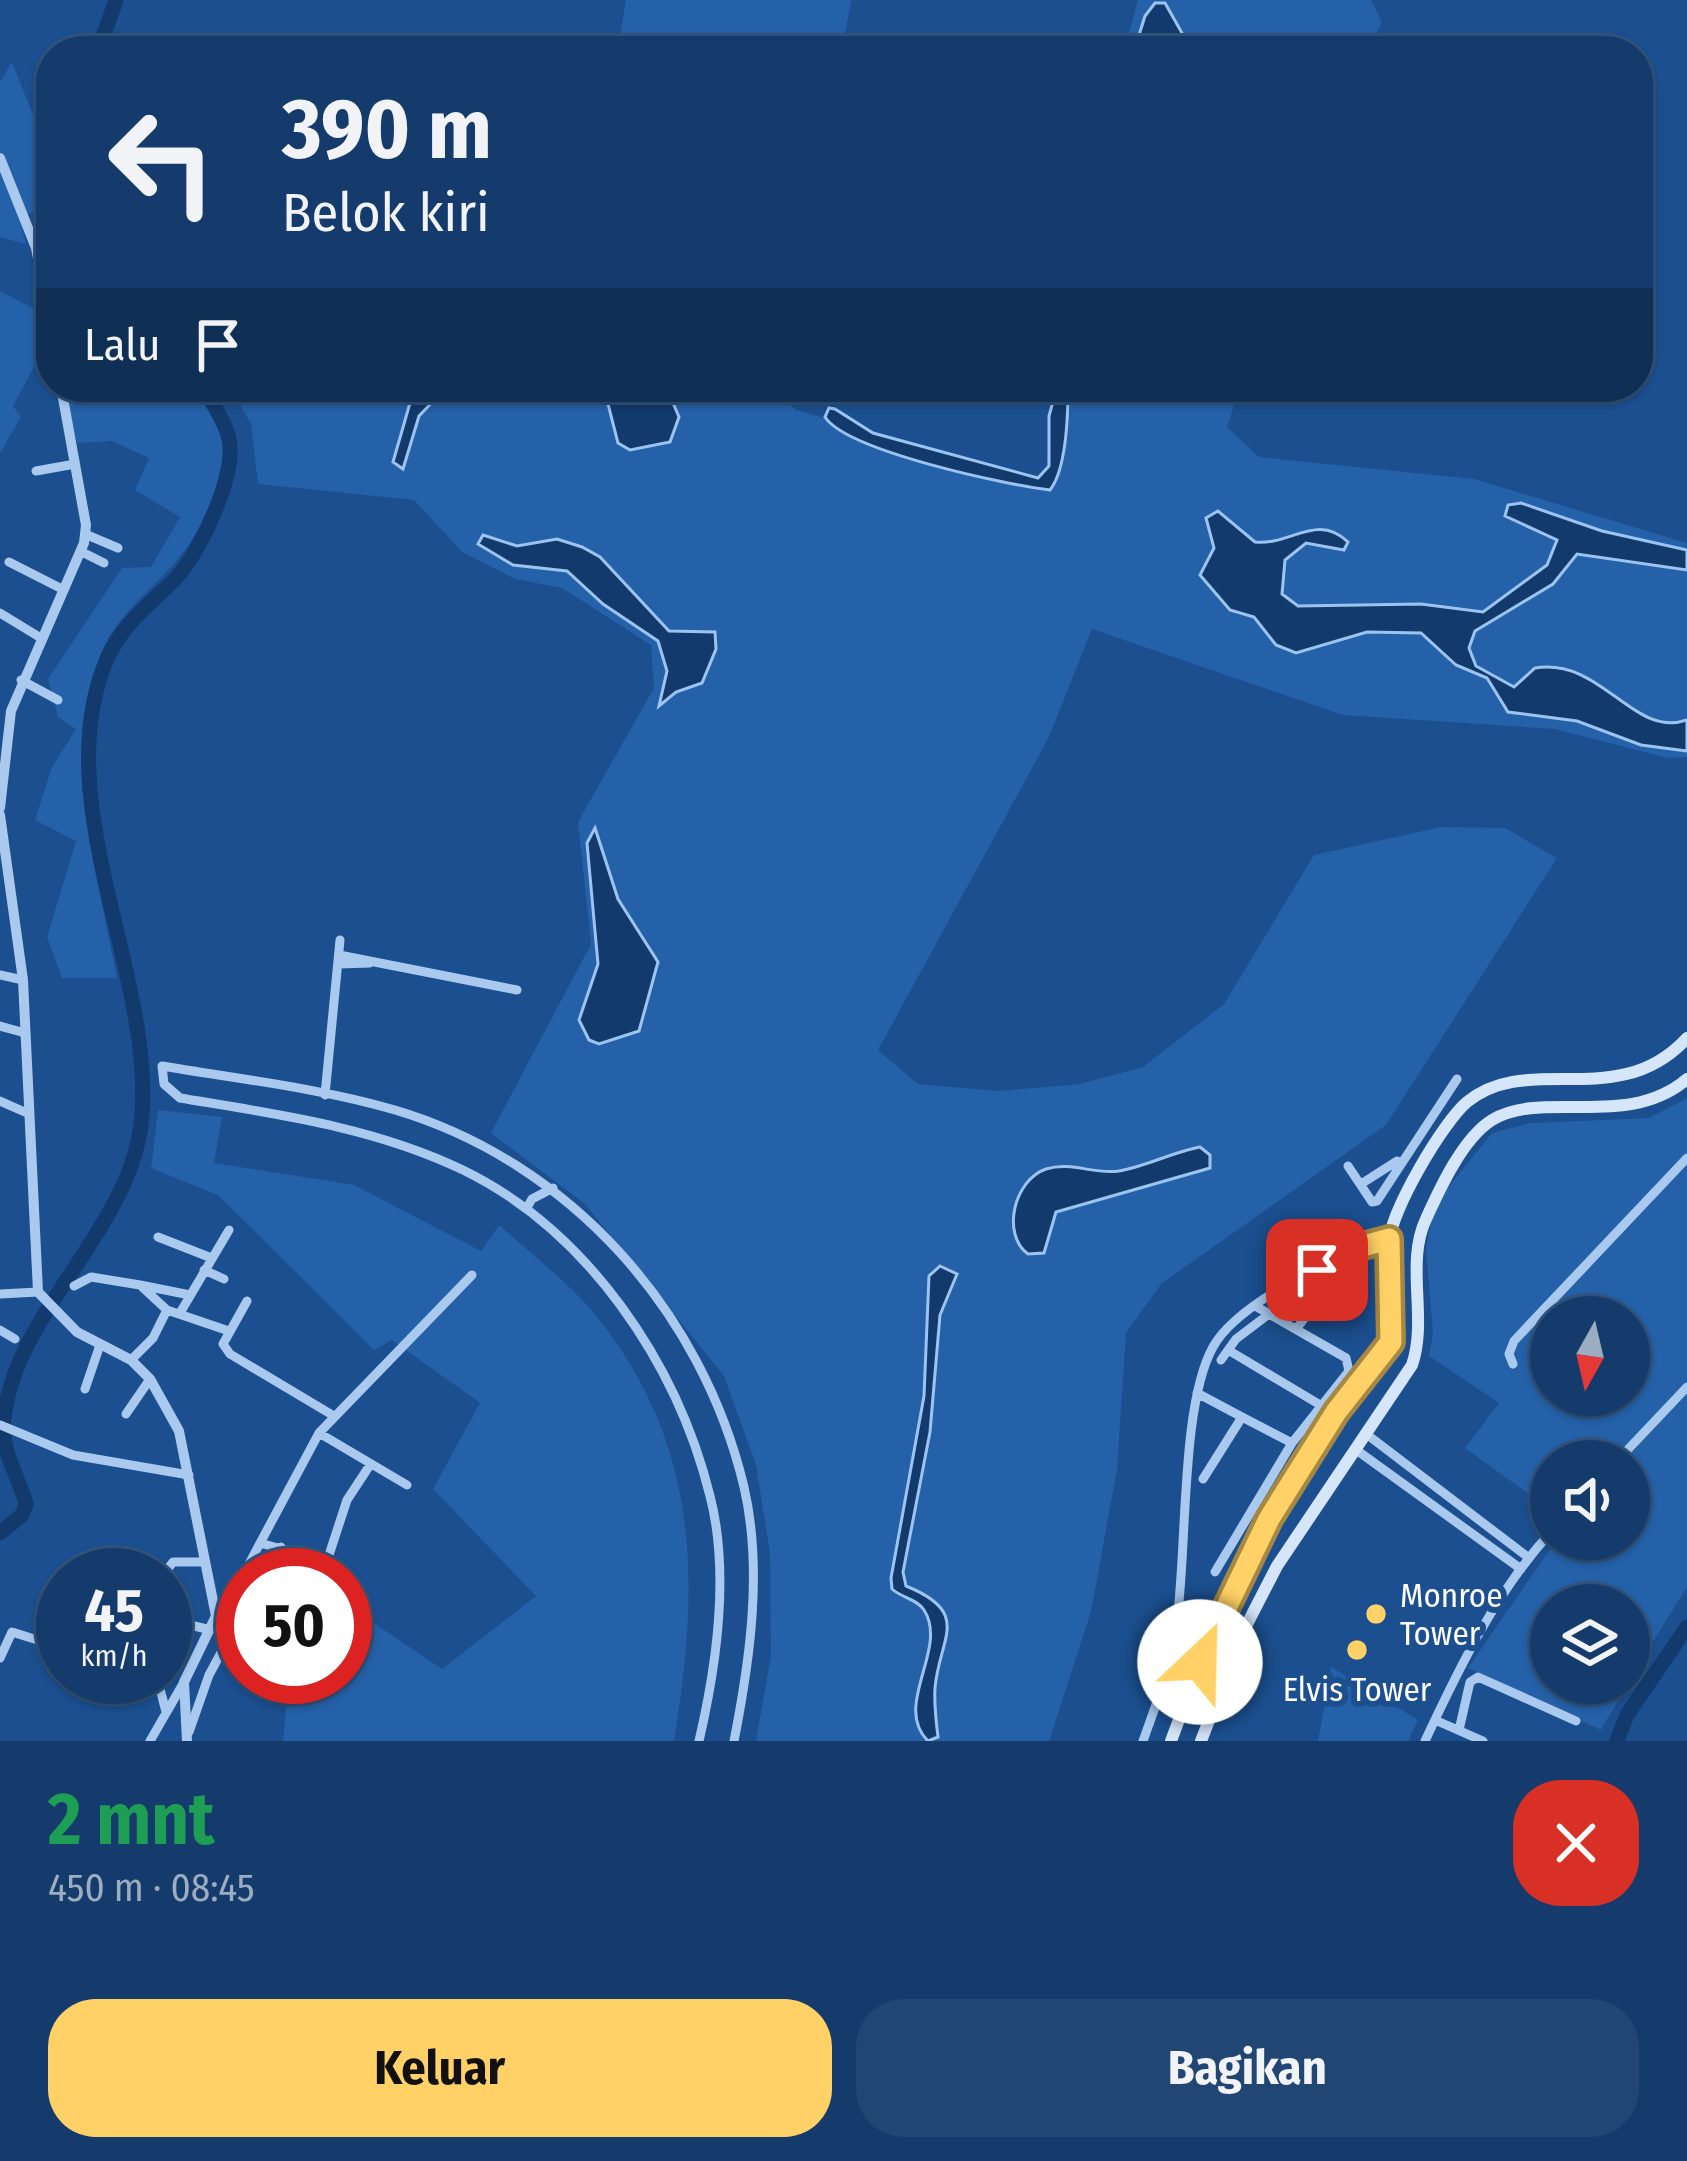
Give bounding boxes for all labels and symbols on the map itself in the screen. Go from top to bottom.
pin [1266,1219,1368,1321]
north arrow [1530,1296,1650,1416]
speed limit sign: 50 [216,1548,372,1704]
place label: Monroe Tower [1400,1576,1502,1654]
position arrow [1137,1599,1263,1725]
marker: Monroe Tower [1363,1601,1389,1627]
marker: Elvis Tower [1344,1637,1370,1663]
place label: Elvis Tower [1283,1670,1432,1710]

